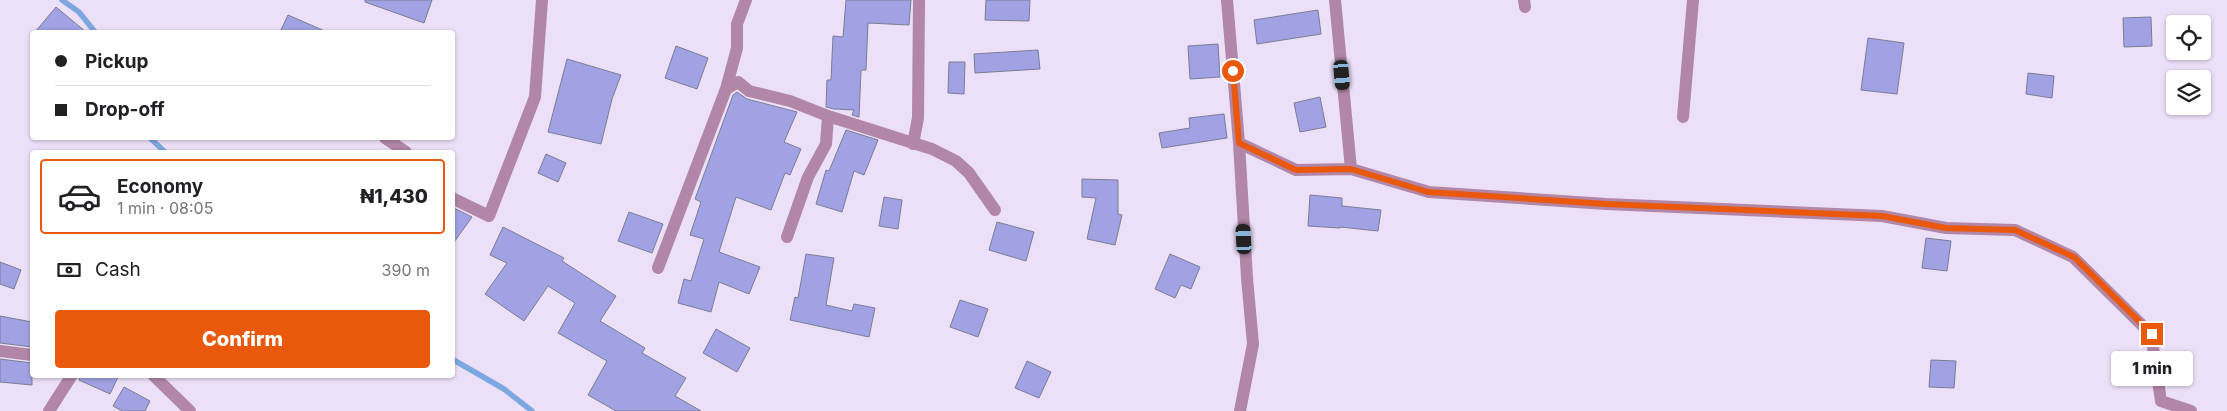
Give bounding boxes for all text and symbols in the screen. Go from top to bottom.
map controls [2166,15,2211,115]
button: locate [2166,15,2211,60]
text: Pickup [85,50,148,73]
car [1333,59,1350,91]
route start [1222,60,1244,82]
button: layers [2166,70,2211,115]
text: Drop-off [85,98,165,121]
icon: car [57,174,102,219]
text: Economy [117,175,203,198]
text: ₦1,430 [360,185,428,208]
text: 1 min · 08:05 [117,198,213,218]
car [1235,224,1252,254]
icon: cash [55,256,83,284]
text: Cash [95,258,141,281]
text: 390 m [382,260,430,280]
button: Confirm [55,310,430,368]
route end [2141,323,2163,345]
callout: 1 min [2111,352,2193,386]
text: 1 min [2132,358,2172,378]

